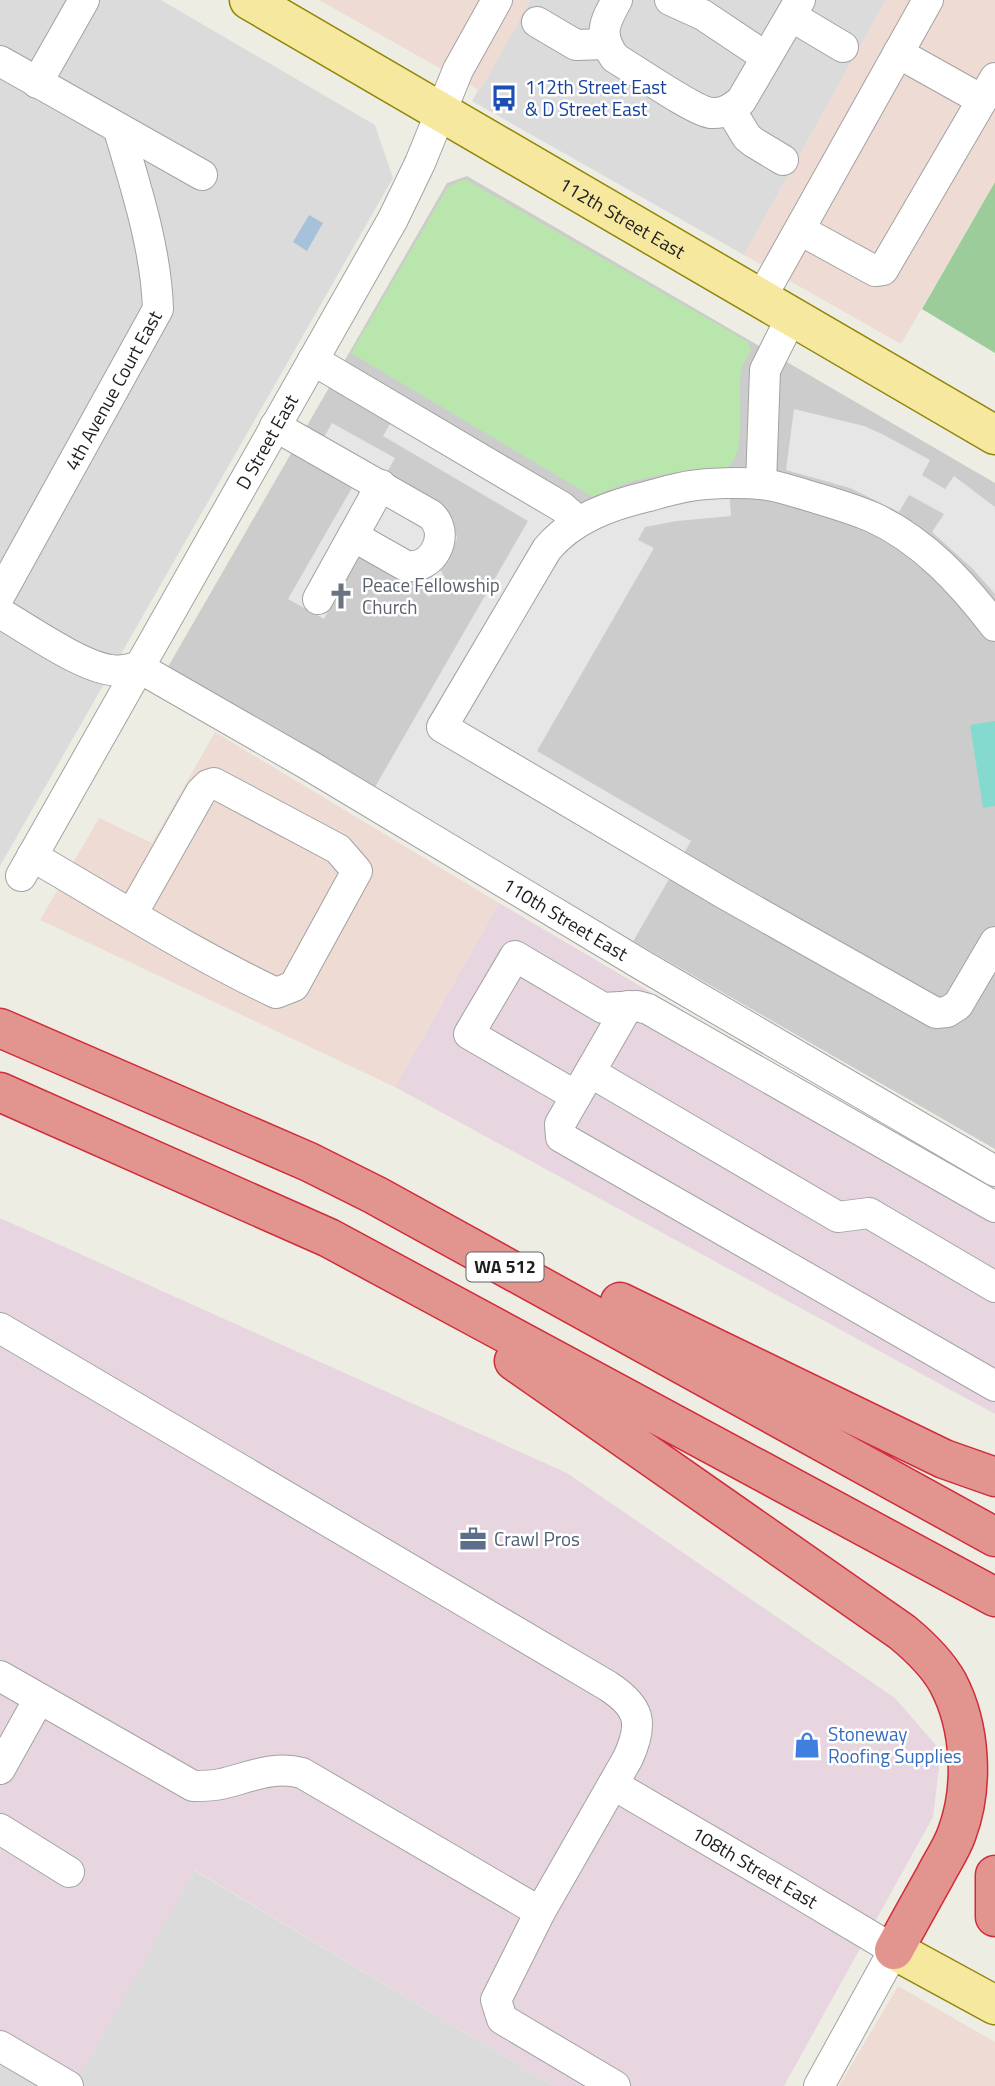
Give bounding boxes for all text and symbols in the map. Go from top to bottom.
place label: 112th Street East & D Street East [525,72,667,123]
bus stop icon: 112th Street East & D Street East [489,83,519,113]
street label: 112th Street East [554,169,691,266]
street label: 4th Avenue Court East [57,304,169,475]
street label: D Street East [228,388,305,494]
place label: Peace Fellowship Church [362,570,500,621]
church icon: Peace Fellowship Church [326,581,356,611]
street label: 110th Street East [497,870,634,968]
road number: WA 512 [466,1252,544,1282]
office icon: Crawl Pros [458,1524,488,1554]
place label: Crawl Pros [494,1524,580,1553]
place label: Stoneway Roofing Supplies [828,1719,962,1770]
shop icon: Stoneway Roofing Supplies [792,1730,822,1760]
street label: 108th Street East [686,1819,824,1915]

